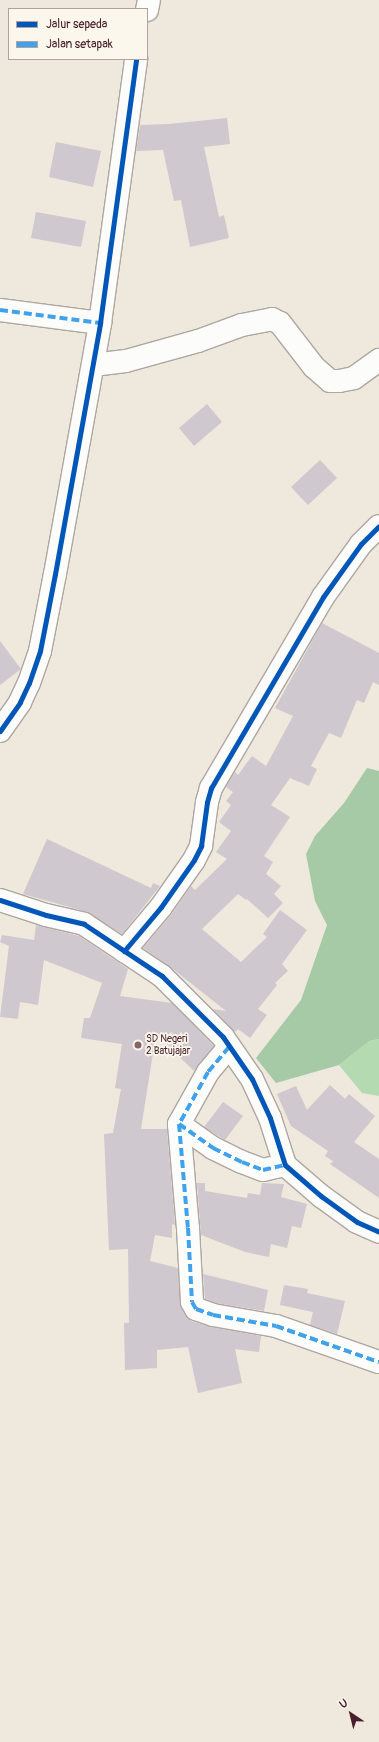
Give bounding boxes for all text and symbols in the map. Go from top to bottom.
legend [8,8,148,60]
text: Jalur sepeda [46,17,107,32]
text: Jalan setapak [46,37,113,52]
place label: SD Negeri 2 Batujajar [146,1033,190,1056]
marker: SD Negeri 2 Batujajar [133,1040,143,1050]
north arrow [331,1694,371,1734]
text: U [337,1696,351,1711]

